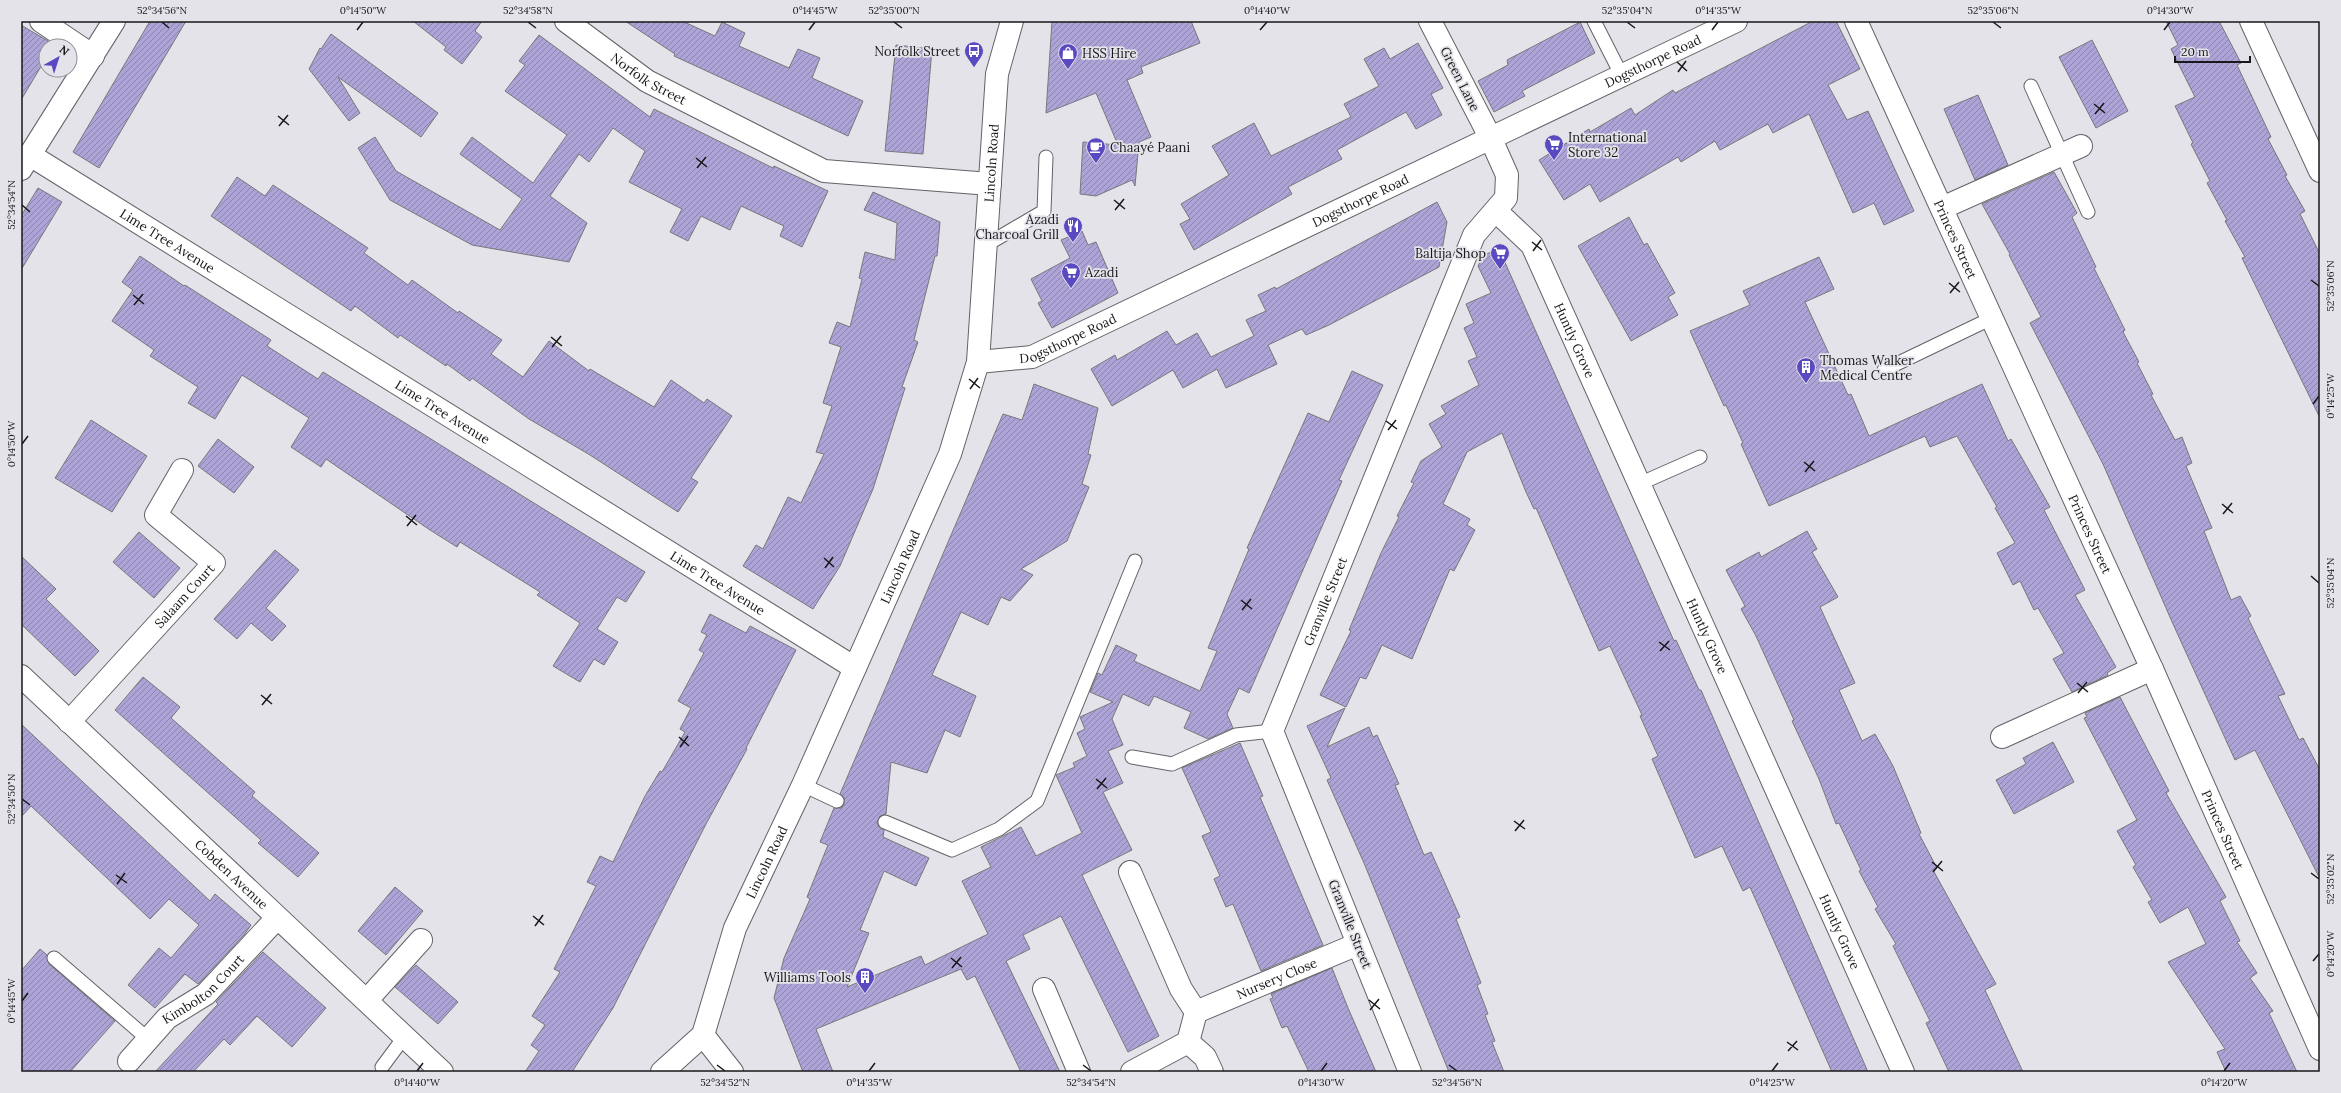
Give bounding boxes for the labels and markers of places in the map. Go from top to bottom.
bus stop icon: Norfolk Street [963,40,985,68]
shop icon: HSS Hire [1057,42,1079,70]
place label: Norfolk Street [874,43,960,60]
place label: HSS Hire [1082,45,1137,62]
place label: International Store 32 [1568,129,1647,161]
supermarket icon: International Store 32 [1543,133,1565,161]
cafe icon: Chaayé Paani [1085,136,1107,164]
place label: Chaayé Paani [1110,139,1190,156]
place label: Azadi Charcoal Grill [976,211,1059,243]
restaurant icon: Azadi Charcoal Grill [1062,215,1084,243]
supermarket icon: Baltija Shop [1489,242,1511,270]
place label: Baltija Shop [1415,245,1486,262]
supermarket icon: Azadi [1060,261,1082,289]
place label: Azadi [1084,264,1119,281]
place label: Thomas Walker Medical Centre [1820,352,1914,384]
building icon: Thomas Walker Medical Centre [1795,356,1817,384]
building icon: Williams Tools [854,966,876,994]
place label: Williams Tools [764,969,851,986]

